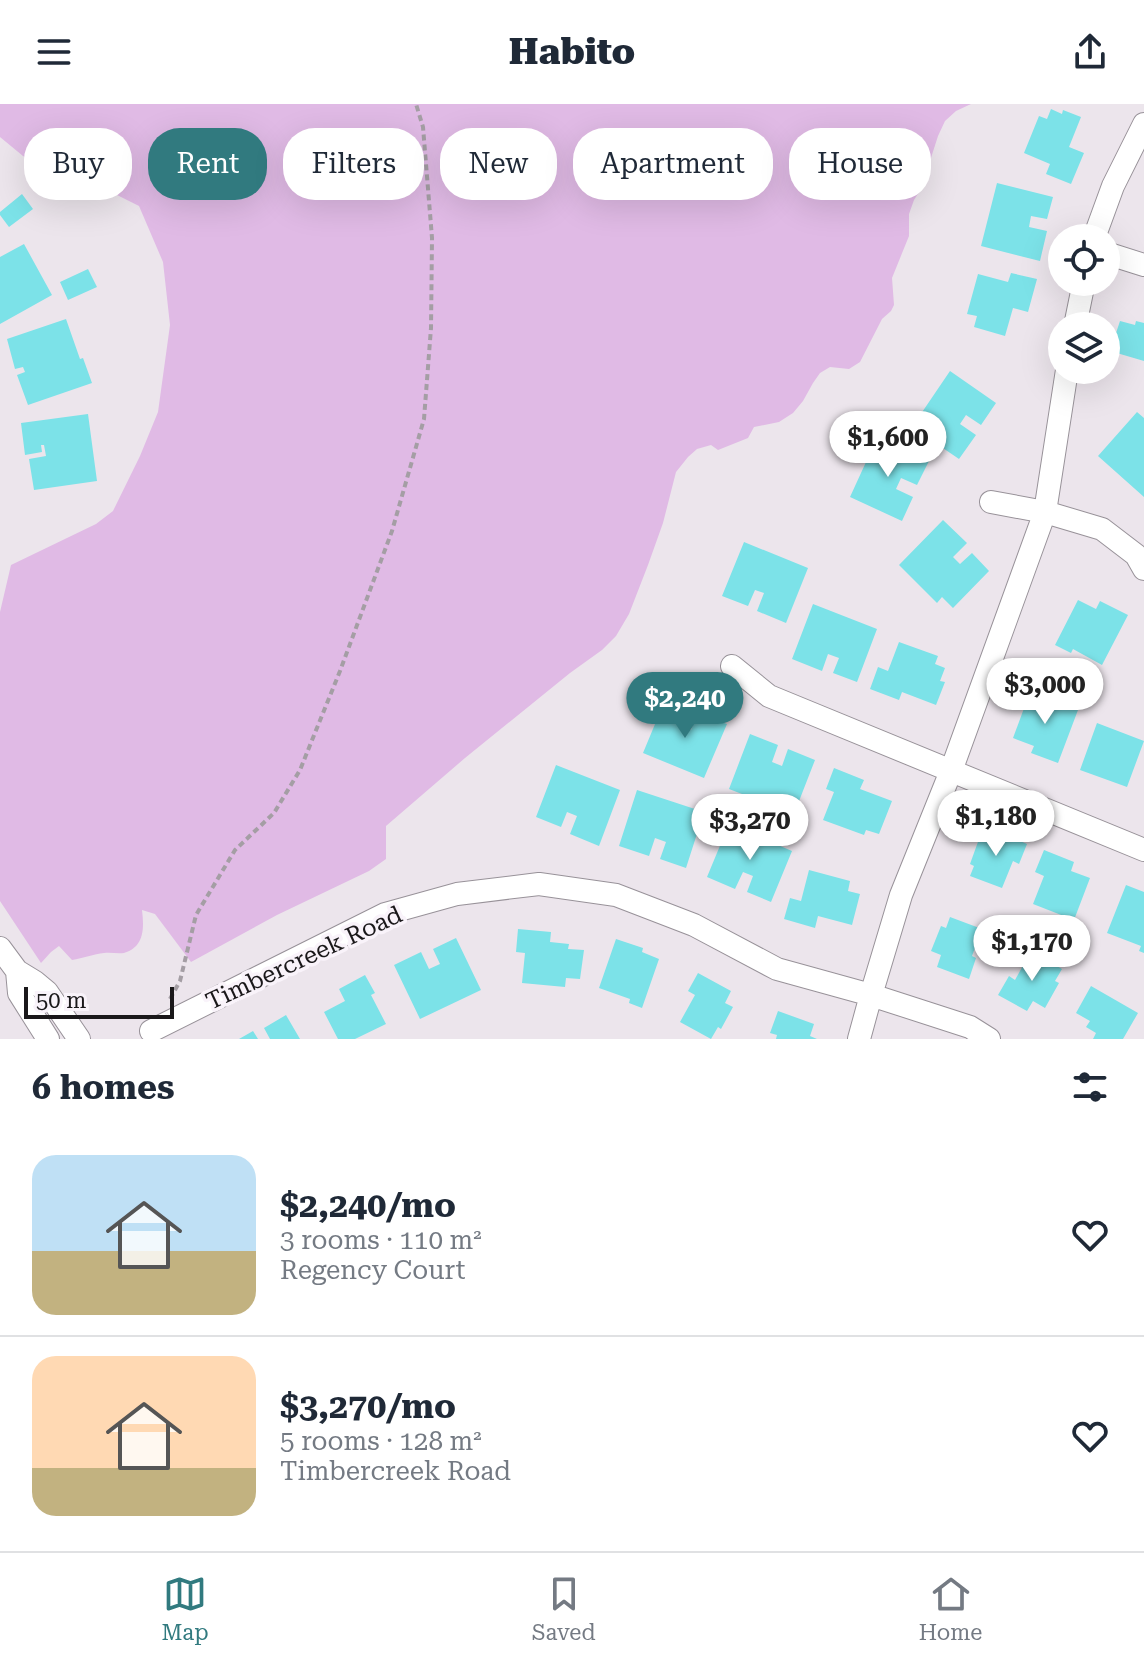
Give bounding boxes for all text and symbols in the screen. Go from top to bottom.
icon: menu [32,30,76,74]
icon: share [1068,30,1112,74]
text: Habito [509,31,635,73]
chip: Buy [24,128,132,200]
chip: Rent [148,128,267,200]
chip: Filters [283,128,424,200]
chip: New [440,128,557,200]
chip: Apartment [573,128,773,200]
chip: House [789,128,931,200]
map controls [1048,224,1120,384]
button: locate [1048,224,1120,296]
button: layers [1048,312,1120,384]
pin: $1,600 [823,411,953,479]
text: $1,600 [847,422,929,452]
pin: $3,000 [980,658,1110,726]
text: $3,000 [1004,669,1086,699]
pin: $2,240 [620,672,750,740]
text: $2,240 [644,683,726,713]
pin: $1,180 [931,790,1061,858]
pin: $3,270 [685,794,815,862]
text: $1,180 [955,801,1037,831]
text: $3,270 [709,805,791,835]
street label: Timbercreek Road [202,900,406,1016]
pin: $1,170 [967,915,1097,983]
text: $1,170 [991,926,1073,956]
scale bar [24,983,174,1019]
text: 50 m [36,988,86,1013]
icon: filters [1068,1065,1112,1109]
text: 6 homes [32,1067,175,1107]
text: $2,240/mo [280,1185,456,1225]
icon: home [96,1187,192,1283]
icon: heart [1068,1213,1112,1257]
text: 3 rooms · 110 m² [280,1225,482,1255]
text: Regency Court [280,1255,465,1285]
text: $3,270/mo [280,1386,456,1426]
icon: home [96,1388,192,1484]
icon: heart [1068,1414,1112,1458]
text: 5 rooms · 128 m² [280,1426,482,1456]
text: Timbercreek Road [280,1456,511,1486]
tab: Map [162,1572,209,1645]
tab: Saved [532,1572,596,1645]
tab: Home [919,1572,982,1645]

